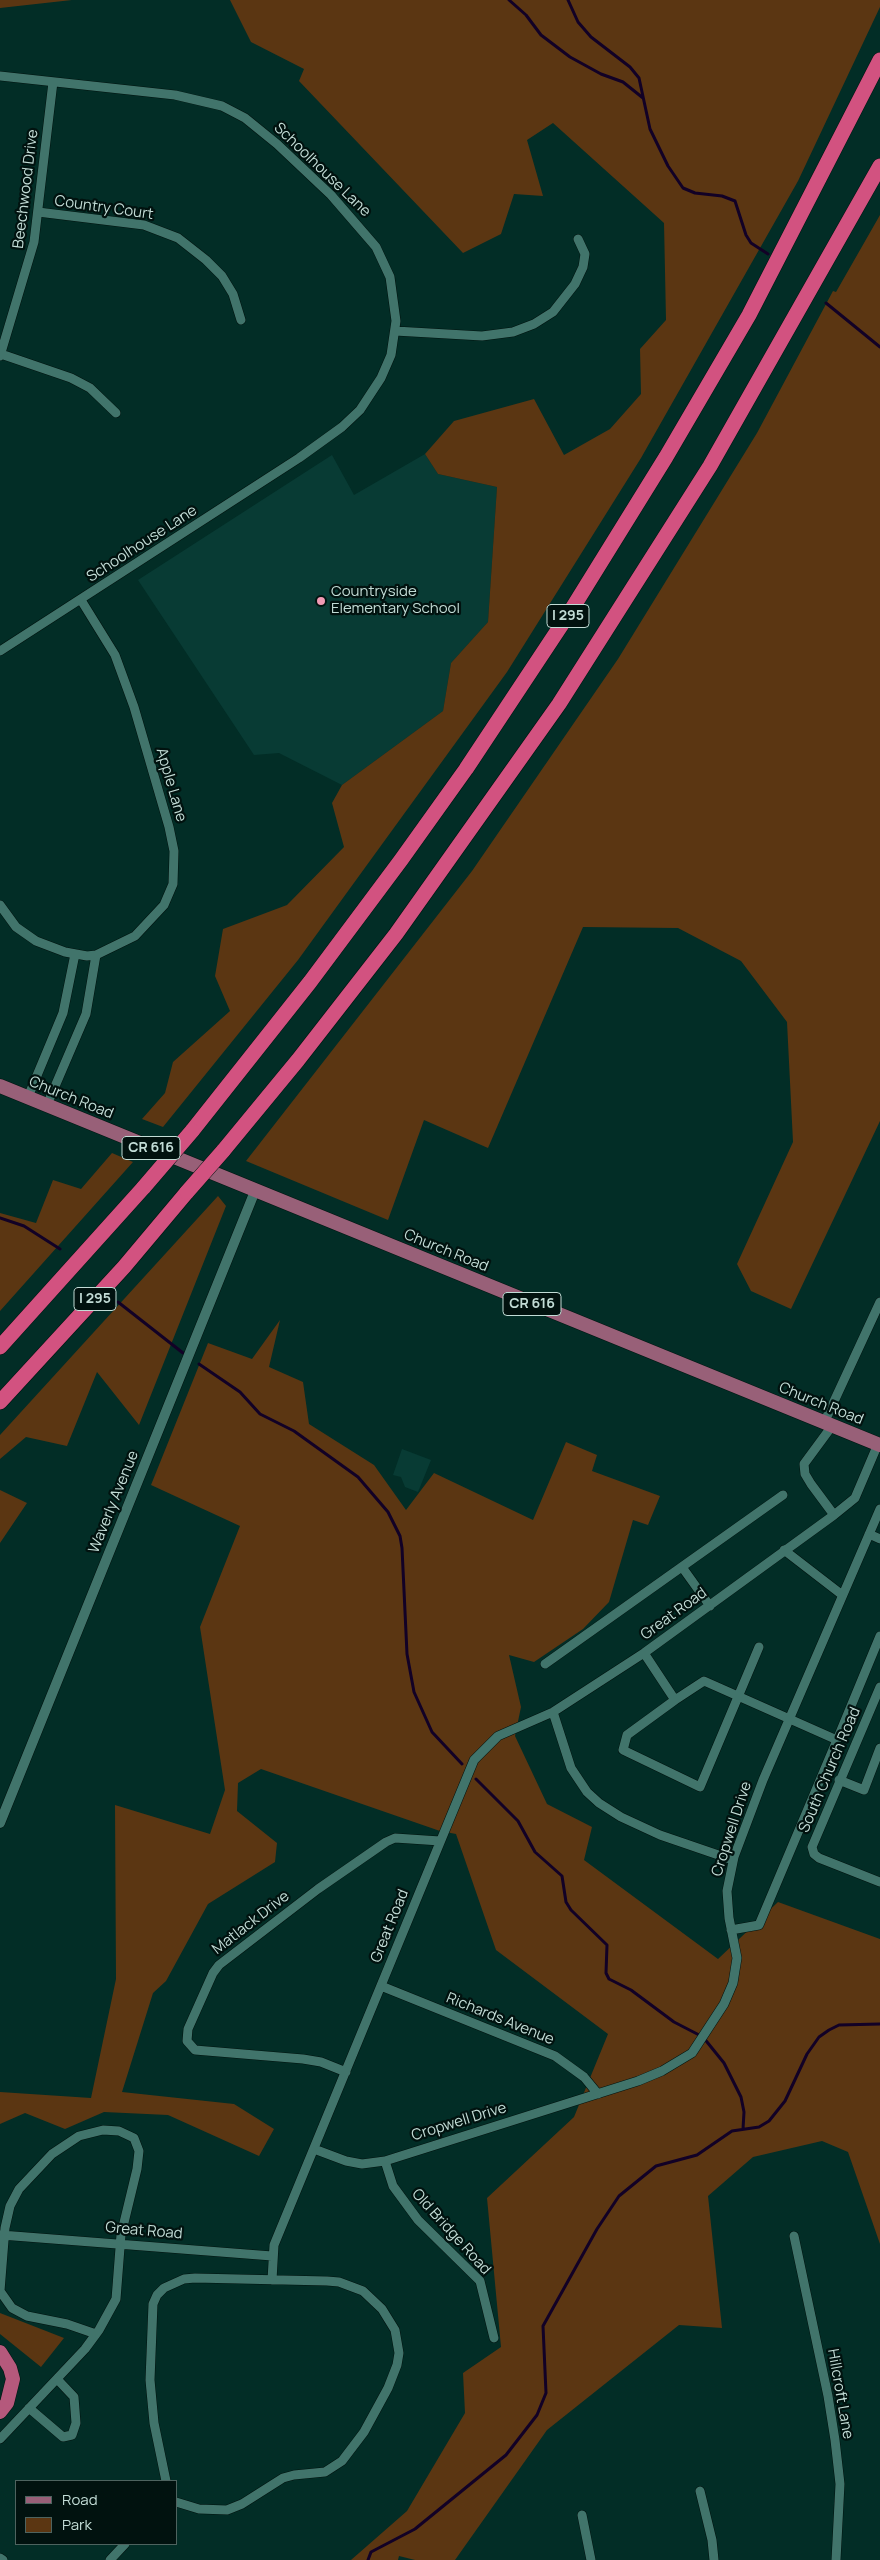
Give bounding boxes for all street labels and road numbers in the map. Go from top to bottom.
street label: Schoolhouse Lane [270,119,374,221]
street label: Beechwood Drive [10,128,42,250]
street label: Country Court [53,192,155,224]
street label: Schoolhouse Lane [84,502,200,586]
road number: I 295 [547,604,589,628]
street label: Apple Lane [152,746,190,824]
street label: Church Road [26,1073,116,1123]
road number: CR 616 [122,1136,180,1160]
street label: Church Road [401,1226,491,1276]
road number: I 295 [74,1288,116,1310]
road number: CR 616 [503,1292,561,1316]
street label: Church Road [776,1379,866,1429]
street label: Waverly Avenue [85,1448,143,1556]
street label: Great Road [637,1584,711,1644]
street label: South Church Road [795,1705,865,1835]
street label: Cropwell Drive [708,1779,756,1879]
street label: Matlack Drive [209,1887,293,1959]
street label: Great Road [367,1887,413,1965]
street label: Richards Avenue [443,1989,557,2049]
street label: Cropwell Drive [409,2099,509,2145]
street label: Old Bridge Road [408,2185,494,2279]
street label: Great Road [105,2219,183,2243]
street label: Hillcroft Lane [823,2348,857,2440]

